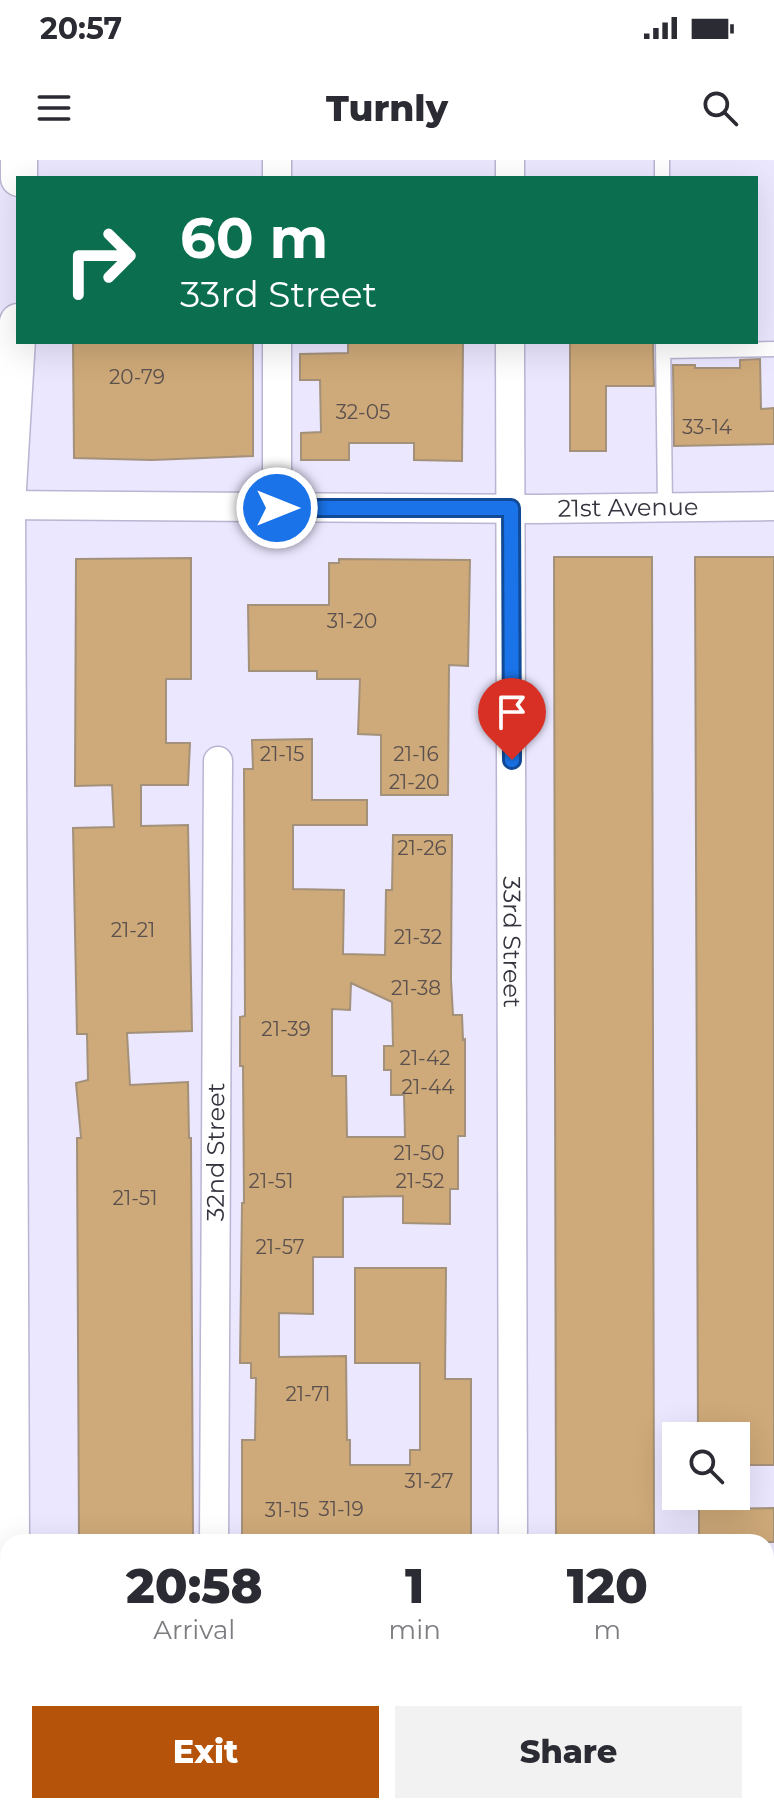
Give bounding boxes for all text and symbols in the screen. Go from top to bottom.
text: 20:57 [40,10,122,47]
icon: menu [32,86,76,130]
text: Turnly [326,86,448,130]
icon: search [698,86,742,130]
text: 60 m [180,204,328,272]
icon: right [48,208,152,312]
text: 33rd Street [180,272,377,316]
house number: 20-79 [109,365,165,389]
house number: 32-05 [336,400,390,424]
house number: 33-14 [682,415,732,439]
position arrow [235,466,319,550]
street label: 21st Avenue [557,492,699,523]
house number: 31-20 [327,609,377,633]
pin [478,678,546,760]
icon: arrive [490,690,534,734]
house number: 21-15 [260,742,304,766]
house number: 21-16 [393,742,439,766]
house number: 21-20 [389,770,439,794]
house number: 21-26 [397,836,447,860]
street label: 33rd Street [497,876,527,1008]
house number: 21-21 [111,918,155,942]
house number: 21-32 [394,925,442,949]
house number: 21-38 [391,976,441,1000]
house number: 21-39 [261,1017,311,1041]
house number: 21-42 [400,1046,450,1070]
house number: 21-44 [402,1075,454,1099]
street label: 32nd Street [201,1082,230,1221]
house number: 21-50 [394,1141,444,1165]
house number: 21-51 [249,1169,293,1193]
house number: 21-52 [396,1169,444,1193]
house number: 21-51 [113,1186,157,1210]
house number: 21-57 [255,1235,305,1259]
house number: 21-71 [285,1382,331,1406]
map controls [662,1422,750,1510]
button: search [662,1422,750,1510]
house number: 31-27 [405,1469,454,1493]
house number: 31-19 [318,1497,364,1521]
house number: 31-15 [265,1498,309,1522]
text: 20:58 [126,1557,263,1615]
text: 1 [405,1557,424,1615]
text: 120 [567,1557,648,1615]
text: Arrival [153,1614,235,1646]
text: min [389,1614,441,1646]
text: m [594,1614,621,1646]
button: Exit [32,1706,379,1798]
button: Share [395,1706,742,1798]

